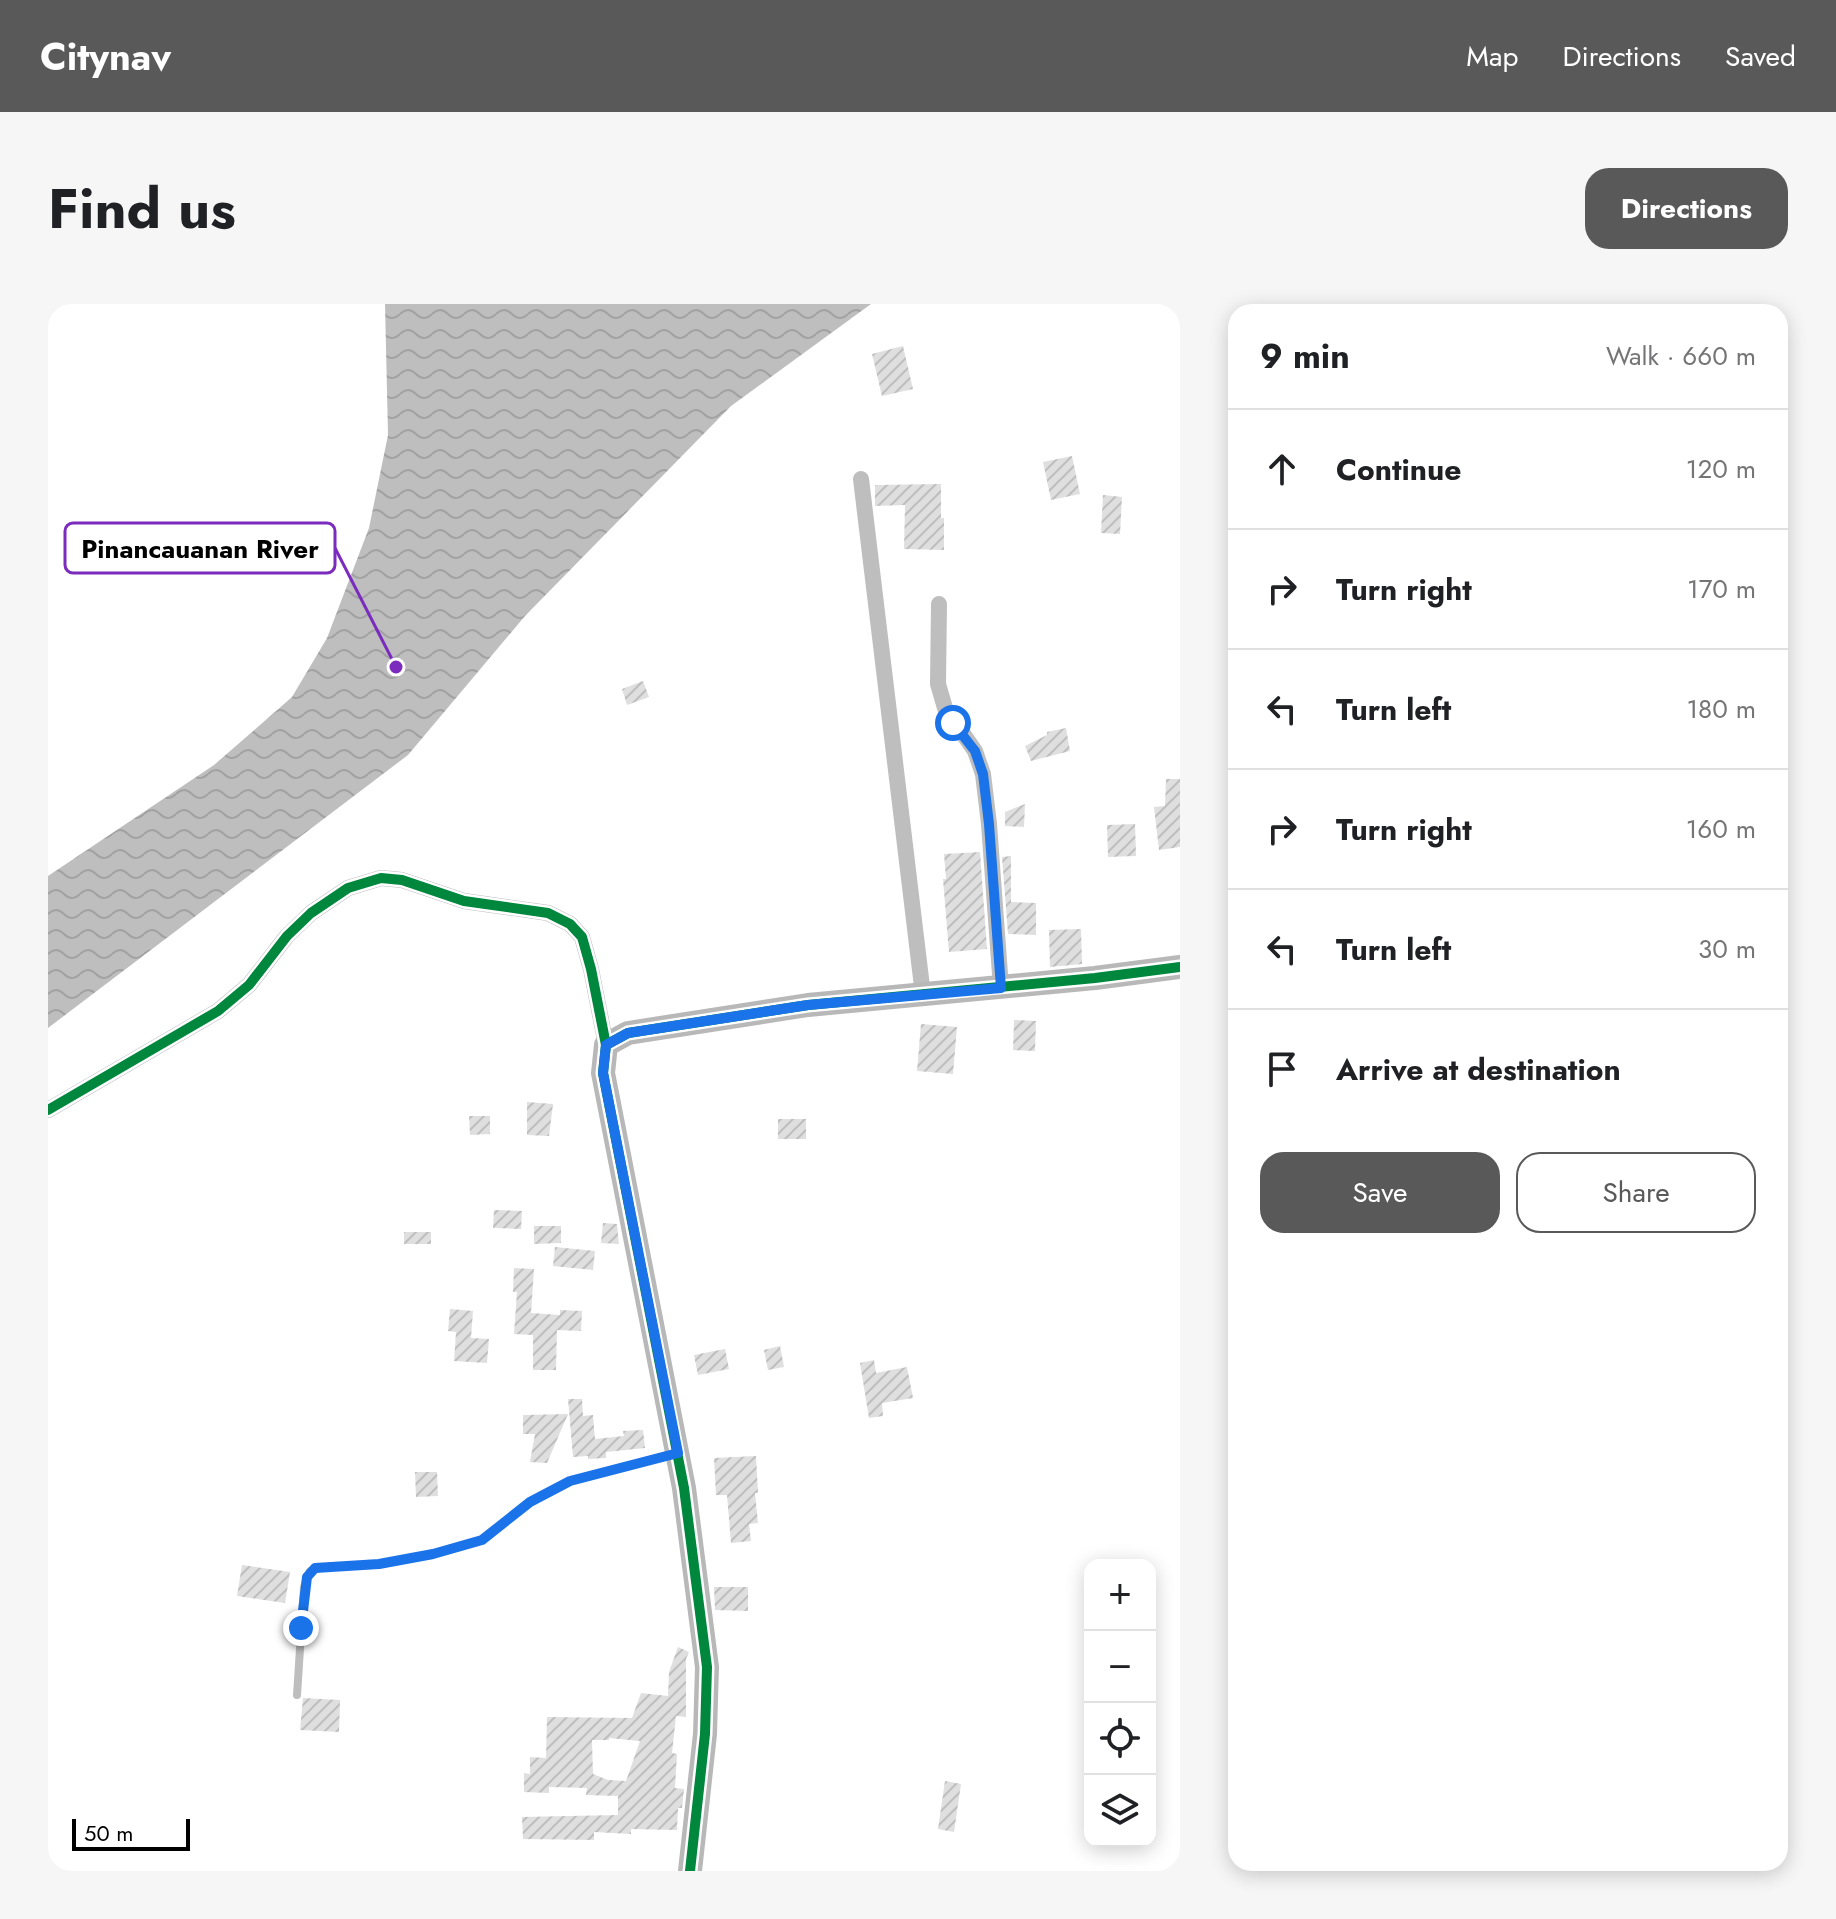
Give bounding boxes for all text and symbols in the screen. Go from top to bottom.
text: Citynav [40,29,171,84]
text: Map [1466,36,1518,77]
text: Directions [1562,36,1681,77]
text: Saved [1725,36,1796,77]
text: Find us [48,168,236,249]
button: Directions [1585,168,1788,249]
text: 9 min [1260,332,1350,381]
text: Walk · 660 m [1606,337,1756,375]
icon: ahead [1260,447,1304,491]
text: Continue [1336,448,1462,491]
text: 120 m [1686,450,1756,488]
callout: Pinancauanan River [65,523,335,573]
text: Pinancauanan River [81,530,319,568]
icon: right [1260,567,1304,611]
text: Turn right [1336,568,1472,611]
text: 170 m [1687,570,1756,608]
icon: left [1260,687,1304,731]
text: Turn left [1336,688,1451,731]
text: 180 m [1686,690,1756,728]
route start [935,705,971,741]
icon: right [1260,807,1304,851]
text: Turn right [1336,808,1472,851]
text: 160 m [1686,810,1756,848]
icon: left [1260,927,1304,971]
text: Turn left [1336,928,1451,971]
text: 30 m [1698,930,1756,968]
icon: arrive [1260,1047,1304,1091]
text: Arrive at destination [1336,1048,1621,1091]
button: Save [1260,1152,1500,1233]
button: Share [1516,1152,1756,1233]
map controls [1084,1559,1156,1847]
button: + [1084,1559,1156,1631]
route end [283,1610,319,1646]
button: − [1084,1631,1156,1703]
button: locate [1084,1703,1156,1775]
button: layers [1084,1775,1156,1847]
scale bar [72,1815,190,1851]
text: 50 m [84,1817,133,1849]

